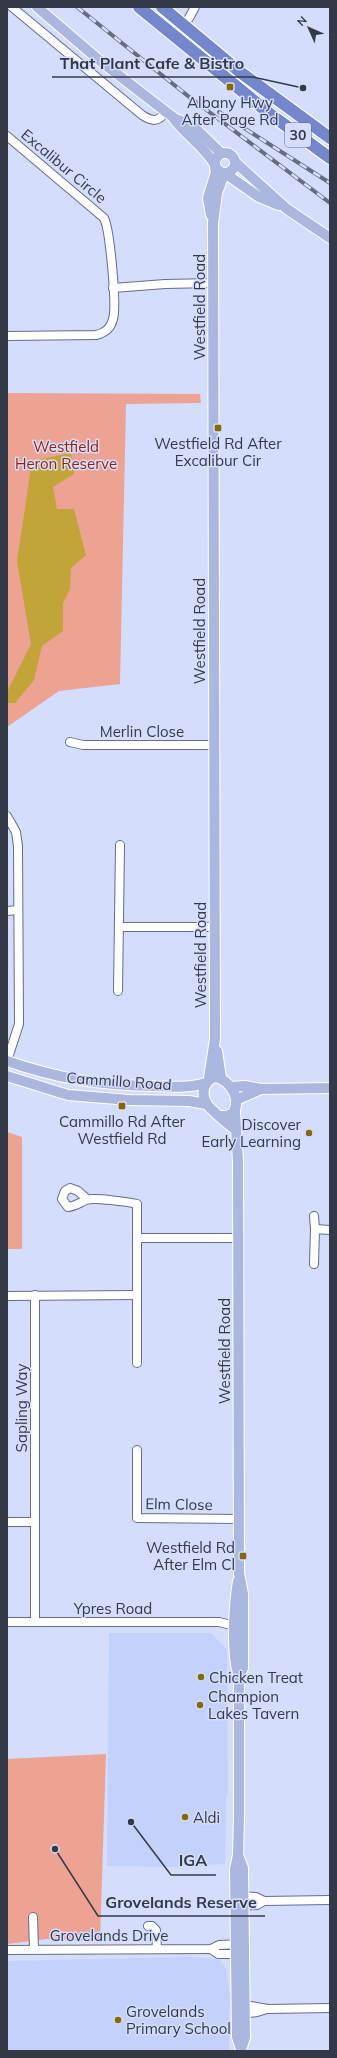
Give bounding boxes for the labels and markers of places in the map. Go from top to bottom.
callout: That Plant Cafe & Bistro [52,49,253,77]
marker: Albany Hwy After Page Rd [225,82,235,92]
place label: Albany Hwy After Page Rd [181,93,279,129]
marker: Westfield Rd After Excalibur Cir [213,423,223,433]
place label: Westfield Rd After Excalibur Cir [154,434,282,470]
marker: Cammillo Rd After Westfield Rd [117,1101,127,1111]
place label: Cammillo Rd After Westfield Rd [59,1112,186,1148]
place label: Discover Early Learning [201,1115,302,1151]
marker: Discover Early Learning [304,1128,314,1138]
place label: Westfield Rd After Elm Cl [146,1538,235,1574]
marker: Westfield Rd After Elm Cl [238,1551,248,1561]
place label: Chicken Treat [209,1668,303,1687]
marker: Chicken Treat [196,1672,206,1682]
place label: Champion Lakes Tavern [208,1687,299,1723]
marker: Champion Lakes Tavern [195,1700,205,1710]
place label: Aldi [193,1808,220,1827]
marker: Aldi [180,1812,190,1822]
callout: IGA [171,1847,216,1875]
callout: Grovelands Reserve [98,1888,265,1916]
place label: Grovelands Primary School [126,2002,231,2038]
marker: Grovelands Primary School [113,2015,123,2025]

